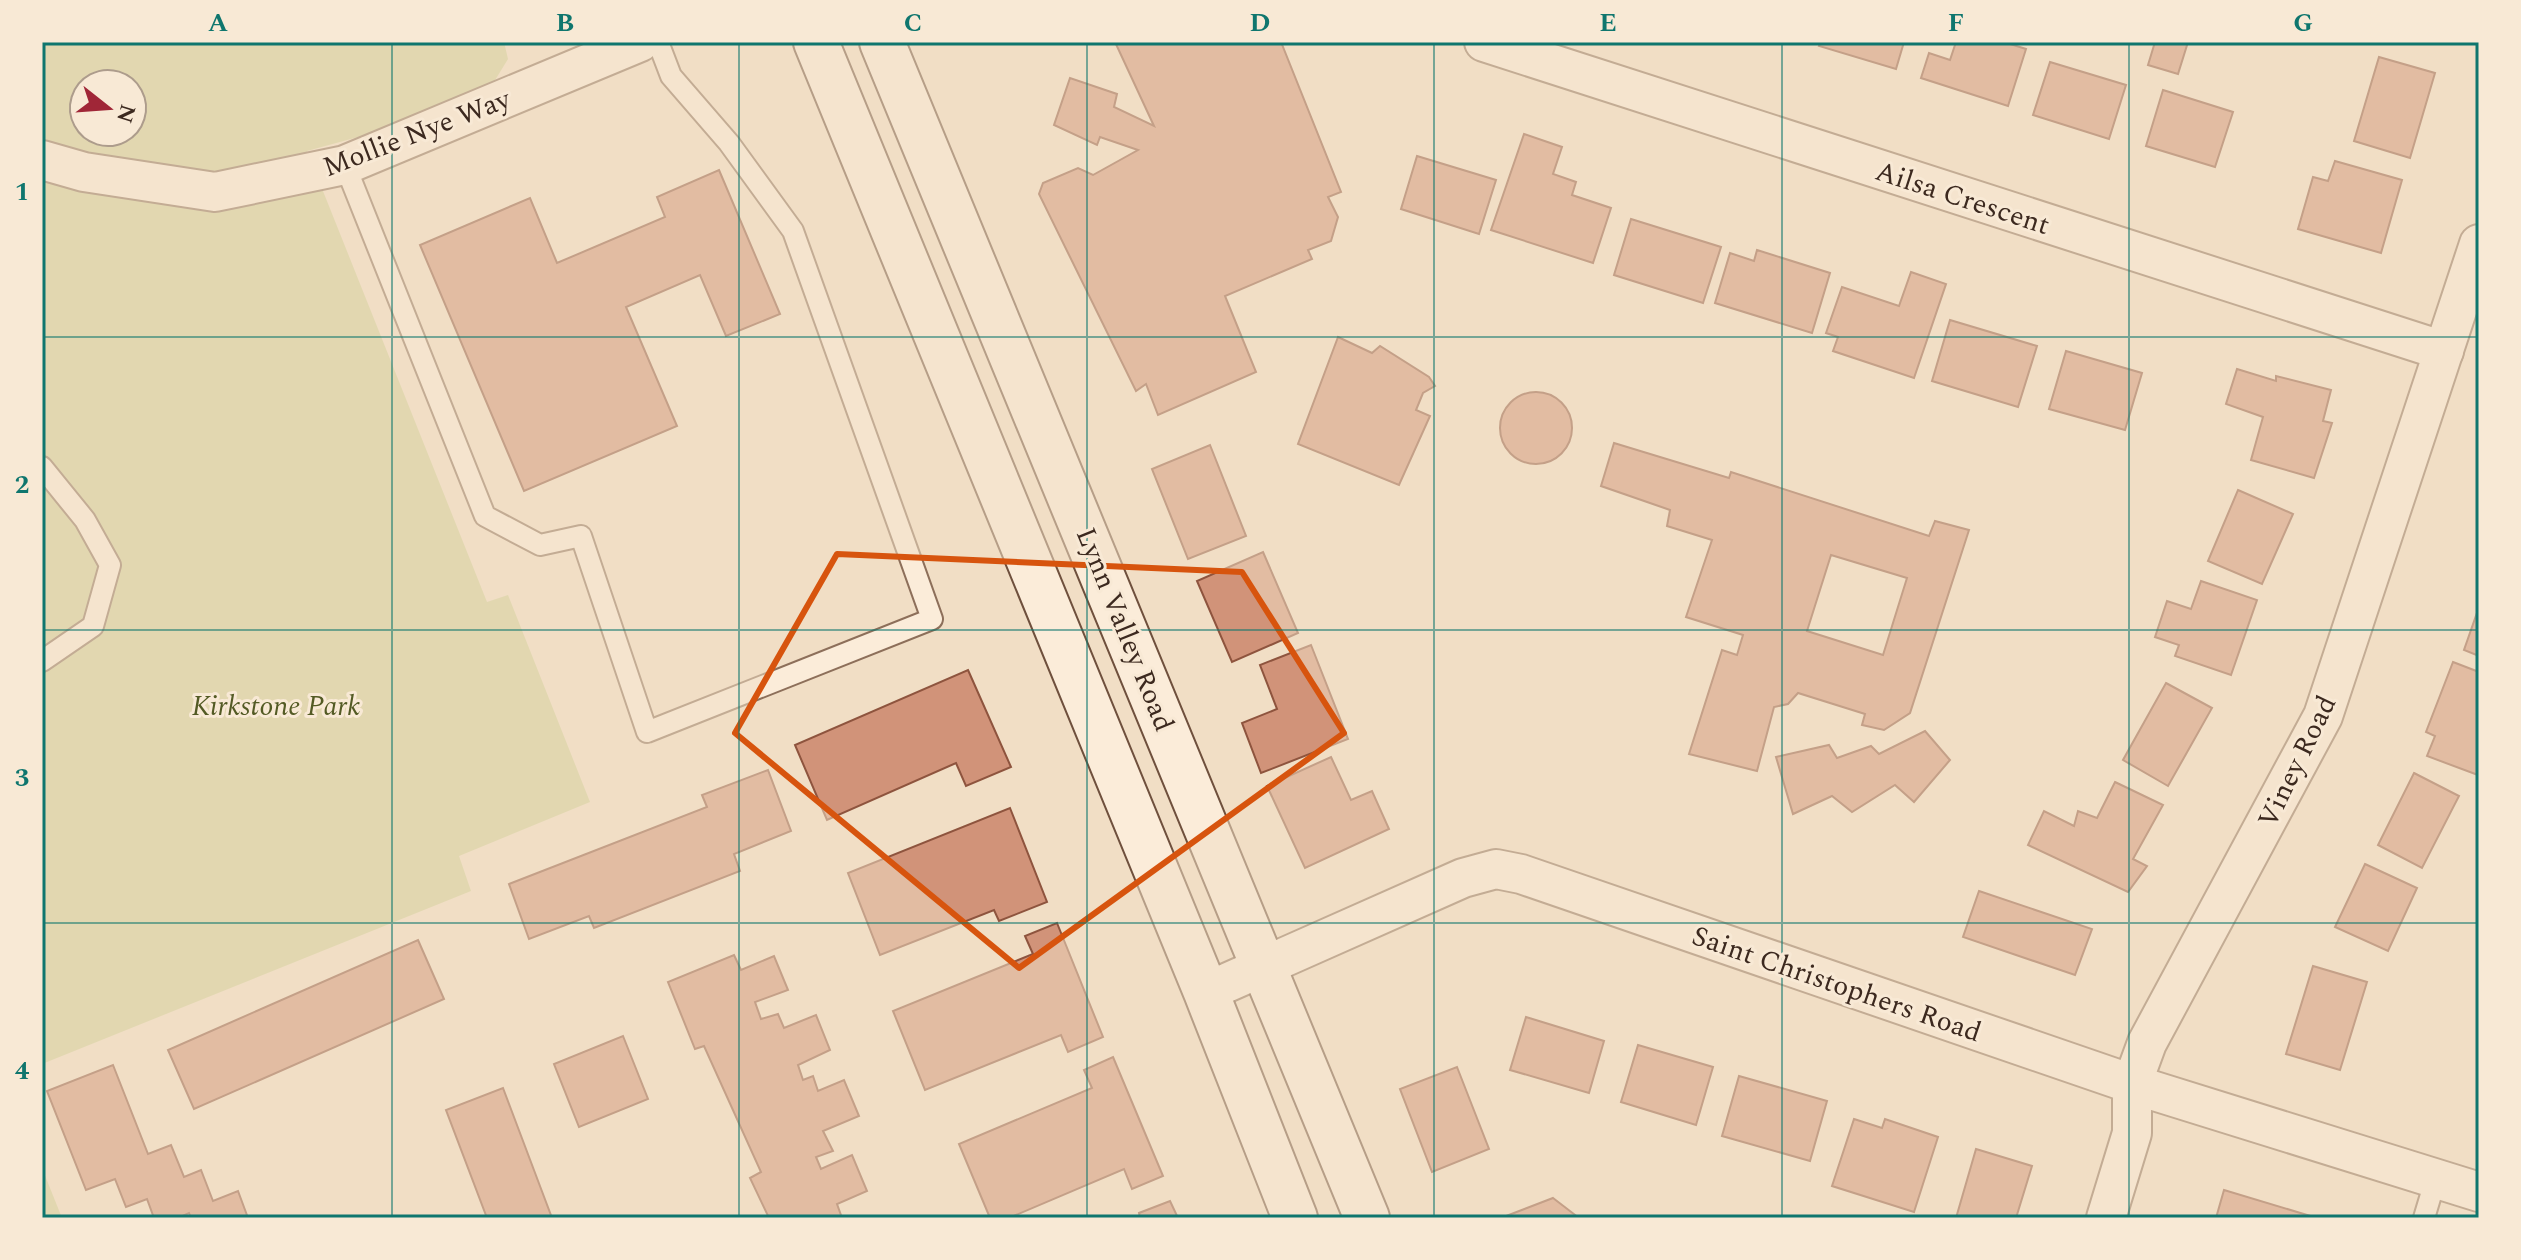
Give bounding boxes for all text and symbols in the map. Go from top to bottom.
text: A [208,3,228,43]
text: B [556,3,574,43]
text: C [904,3,922,43]
text: D [1250,3,1270,43]
text: E [1599,3,1617,43]
text: F [1948,3,1964,43]
text: G [2293,3,2313,43]
north arrow [68,68,148,148]
street label: Mollie Nye Way [316,77,518,189]
text: N [107,100,144,127]
street label: Ailsa Crescent [1870,150,2055,247]
text: 1 [15,172,29,212]
text: 2 [15,465,29,505]
street label: Lynn Valley Road [1064,521,1185,738]
park label: Kirkstone Park [192,685,360,728]
street label: Viney Road [2247,688,2348,835]
text: 3 [15,758,29,798]
street label: Saint Christophers Road [1686,915,1987,1054]
text: 4 [15,1051,30,1091]

